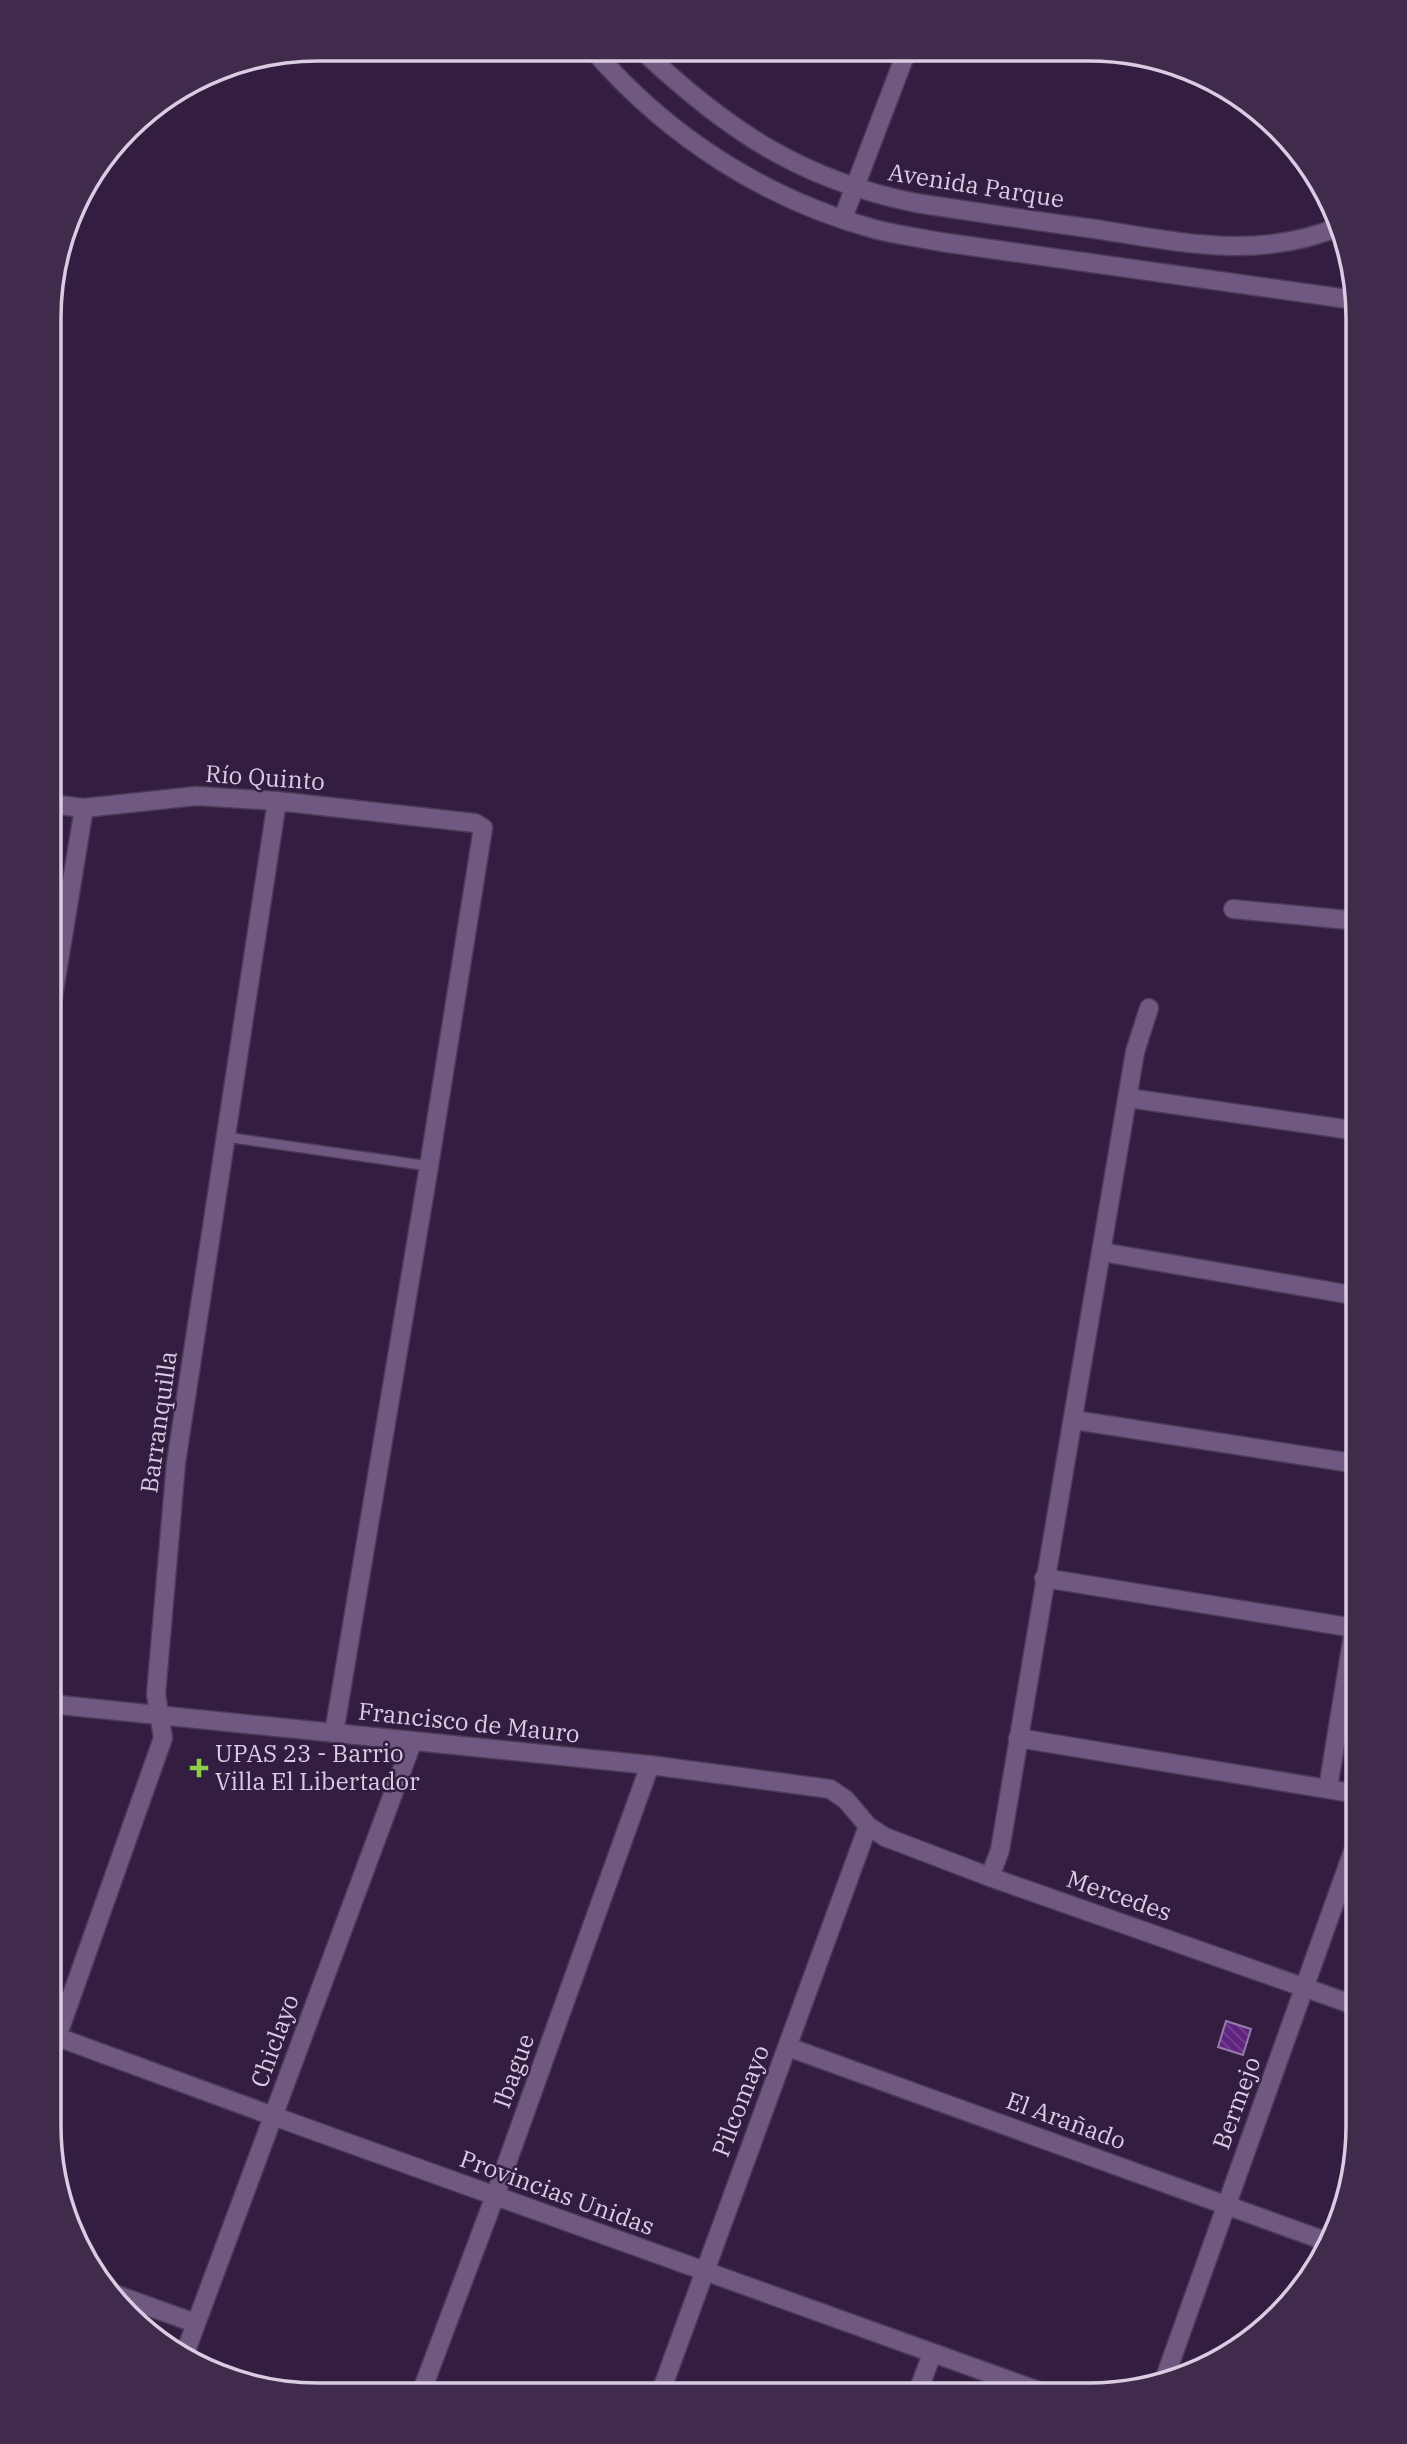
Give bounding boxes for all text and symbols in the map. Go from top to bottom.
street label: Avenida Parque [886,155,1067,215]
street label: Río Quinto [204,757,326,797]
street label: Barranquilla [132,1349,184,1495]
street label: Francisco de Mauro [357,1694,581,1750]
place label: UPAS 23 - Barrio Villa El Libertador [215,1737,420,1797]
marker: UPAS 23 - Barrio Villa El Libertador [189,1758,209,1778]
street label: Mercedes [1063,1862,1176,1928]
street label: Chiclayo [242,1990,306,2092]
street label: Ibague [485,2029,541,2112]
street label: Pilcomayo [704,2040,776,2161]
street label: Bermejo [1205,2052,1268,2153]
street label: El Arañado [1002,2084,1131,2156]
street label: Provincias Unidas [456,2142,659,2242]

